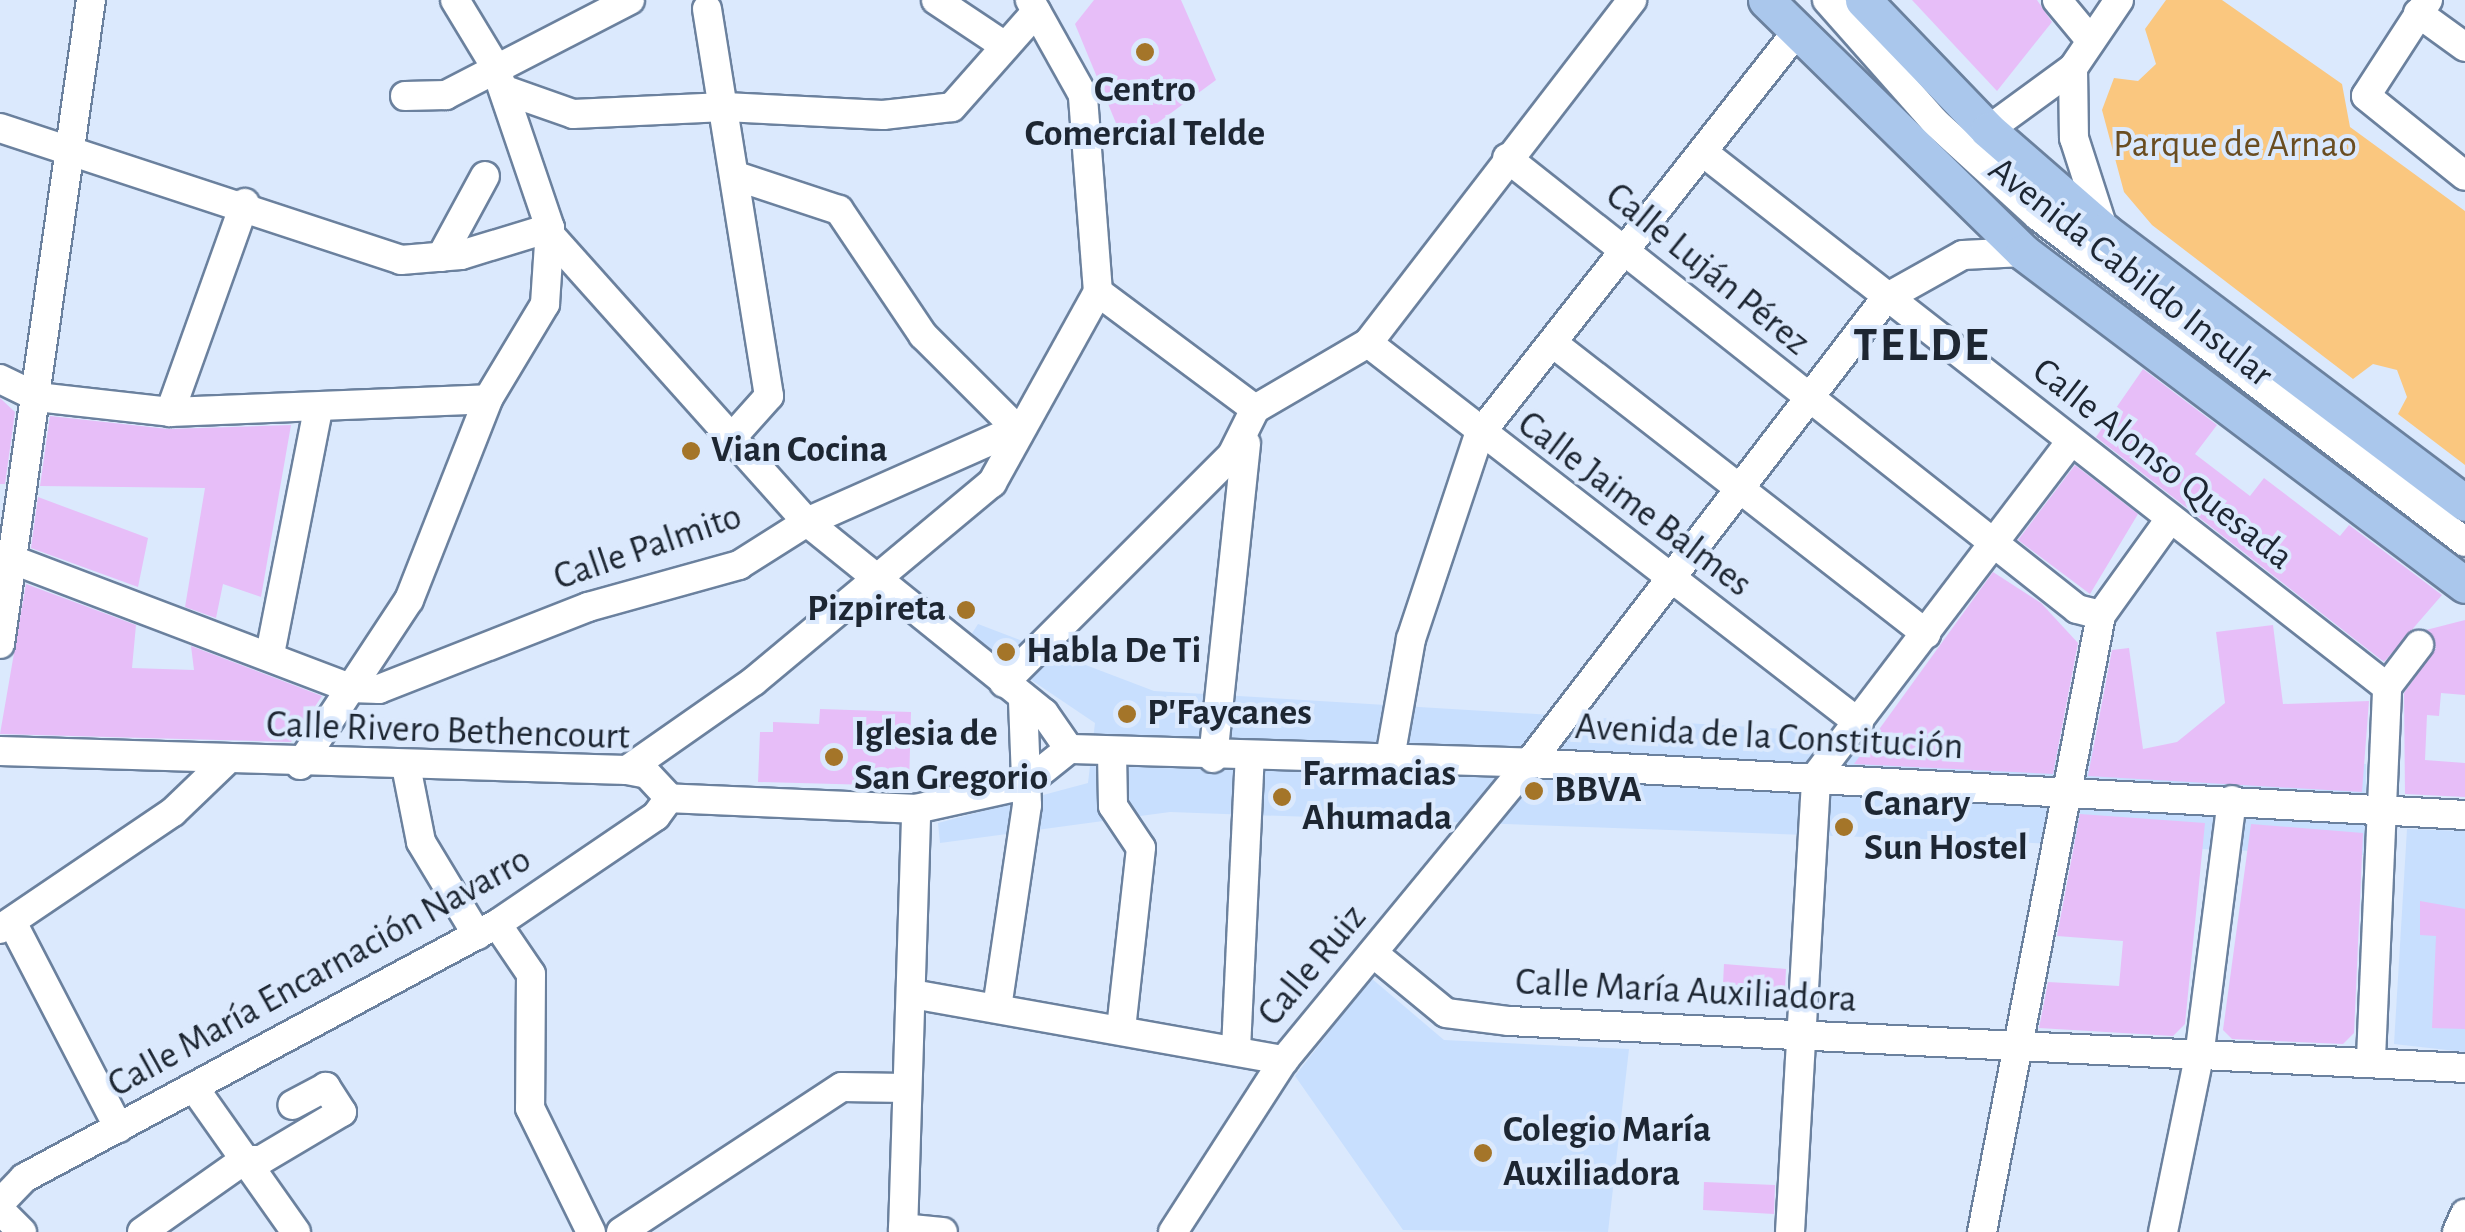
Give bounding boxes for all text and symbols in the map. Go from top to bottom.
marker: Centro Comercial Telde [1134,41,1156,63]
place label: Centro Comercial Telde [1025,68,1265,157]
park label: Parque de Arnao [2113,123,2357,169]
street label: Avenida Cabildo Insular [1979,148,2281,398]
street label: Calle Luján Pérez [1596,174,1818,366]
district label: TELDE [1853,318,1991,376]
street label: Calle Alonso Quesada [2023,349,2301,581]
street label: Calle Jaime Balmes [1508,402,1760,608]
place label: Vian Cocina [711,428,888,474]
marker: Vian Cocina [680,440,702,462]
street label: Calle Palmito [548,495,748,601]
place label: Pizpireta [807,587,946,633]
marker: Pizpireta [955,599,977,621]
place label: Habla De Ti [1026,629,1201,675]
marker: Habla De Ti [995,641,1017,663]
place label: P'Faycanes [1147,691,1312,737]
street label: Calle Rivero Bethencourt [266,703,630,761]
marker: P'Faycanes [1116,703,1138,725]
street label: Avenida de la Constitución [1574,705,1964,771]
place label: Iglesia de San Gregorio [854,712,1048,802]
marker: Iglesia de San Gregorio [823,746,845,768]
place label: Farmacias Ahumada [1302,752,1456,842]
place label: BBVA [1554,768,1642,814]
marker: BBVA [1523,780,1545,802]
place label: Canary Sun Hostel [1864,782,2028,872]
marker: Farmacias Ahumada [1271,786,1293,808]
marker: Canary Sun Hostel [1833,816,1855,838]
street label: Calle María Encarnación Navarro [101,838,539,1108]
street label: Calle Ruiz [1249,896,1377,1036]
street label: Calle María Auxiliadora [1514,960,1858,1024]
place label: Colegio María Auxiliadora [1503,1108,1711,1198]
marker: Colegio María Auxiliadora [1472,1142,1494,1164]

